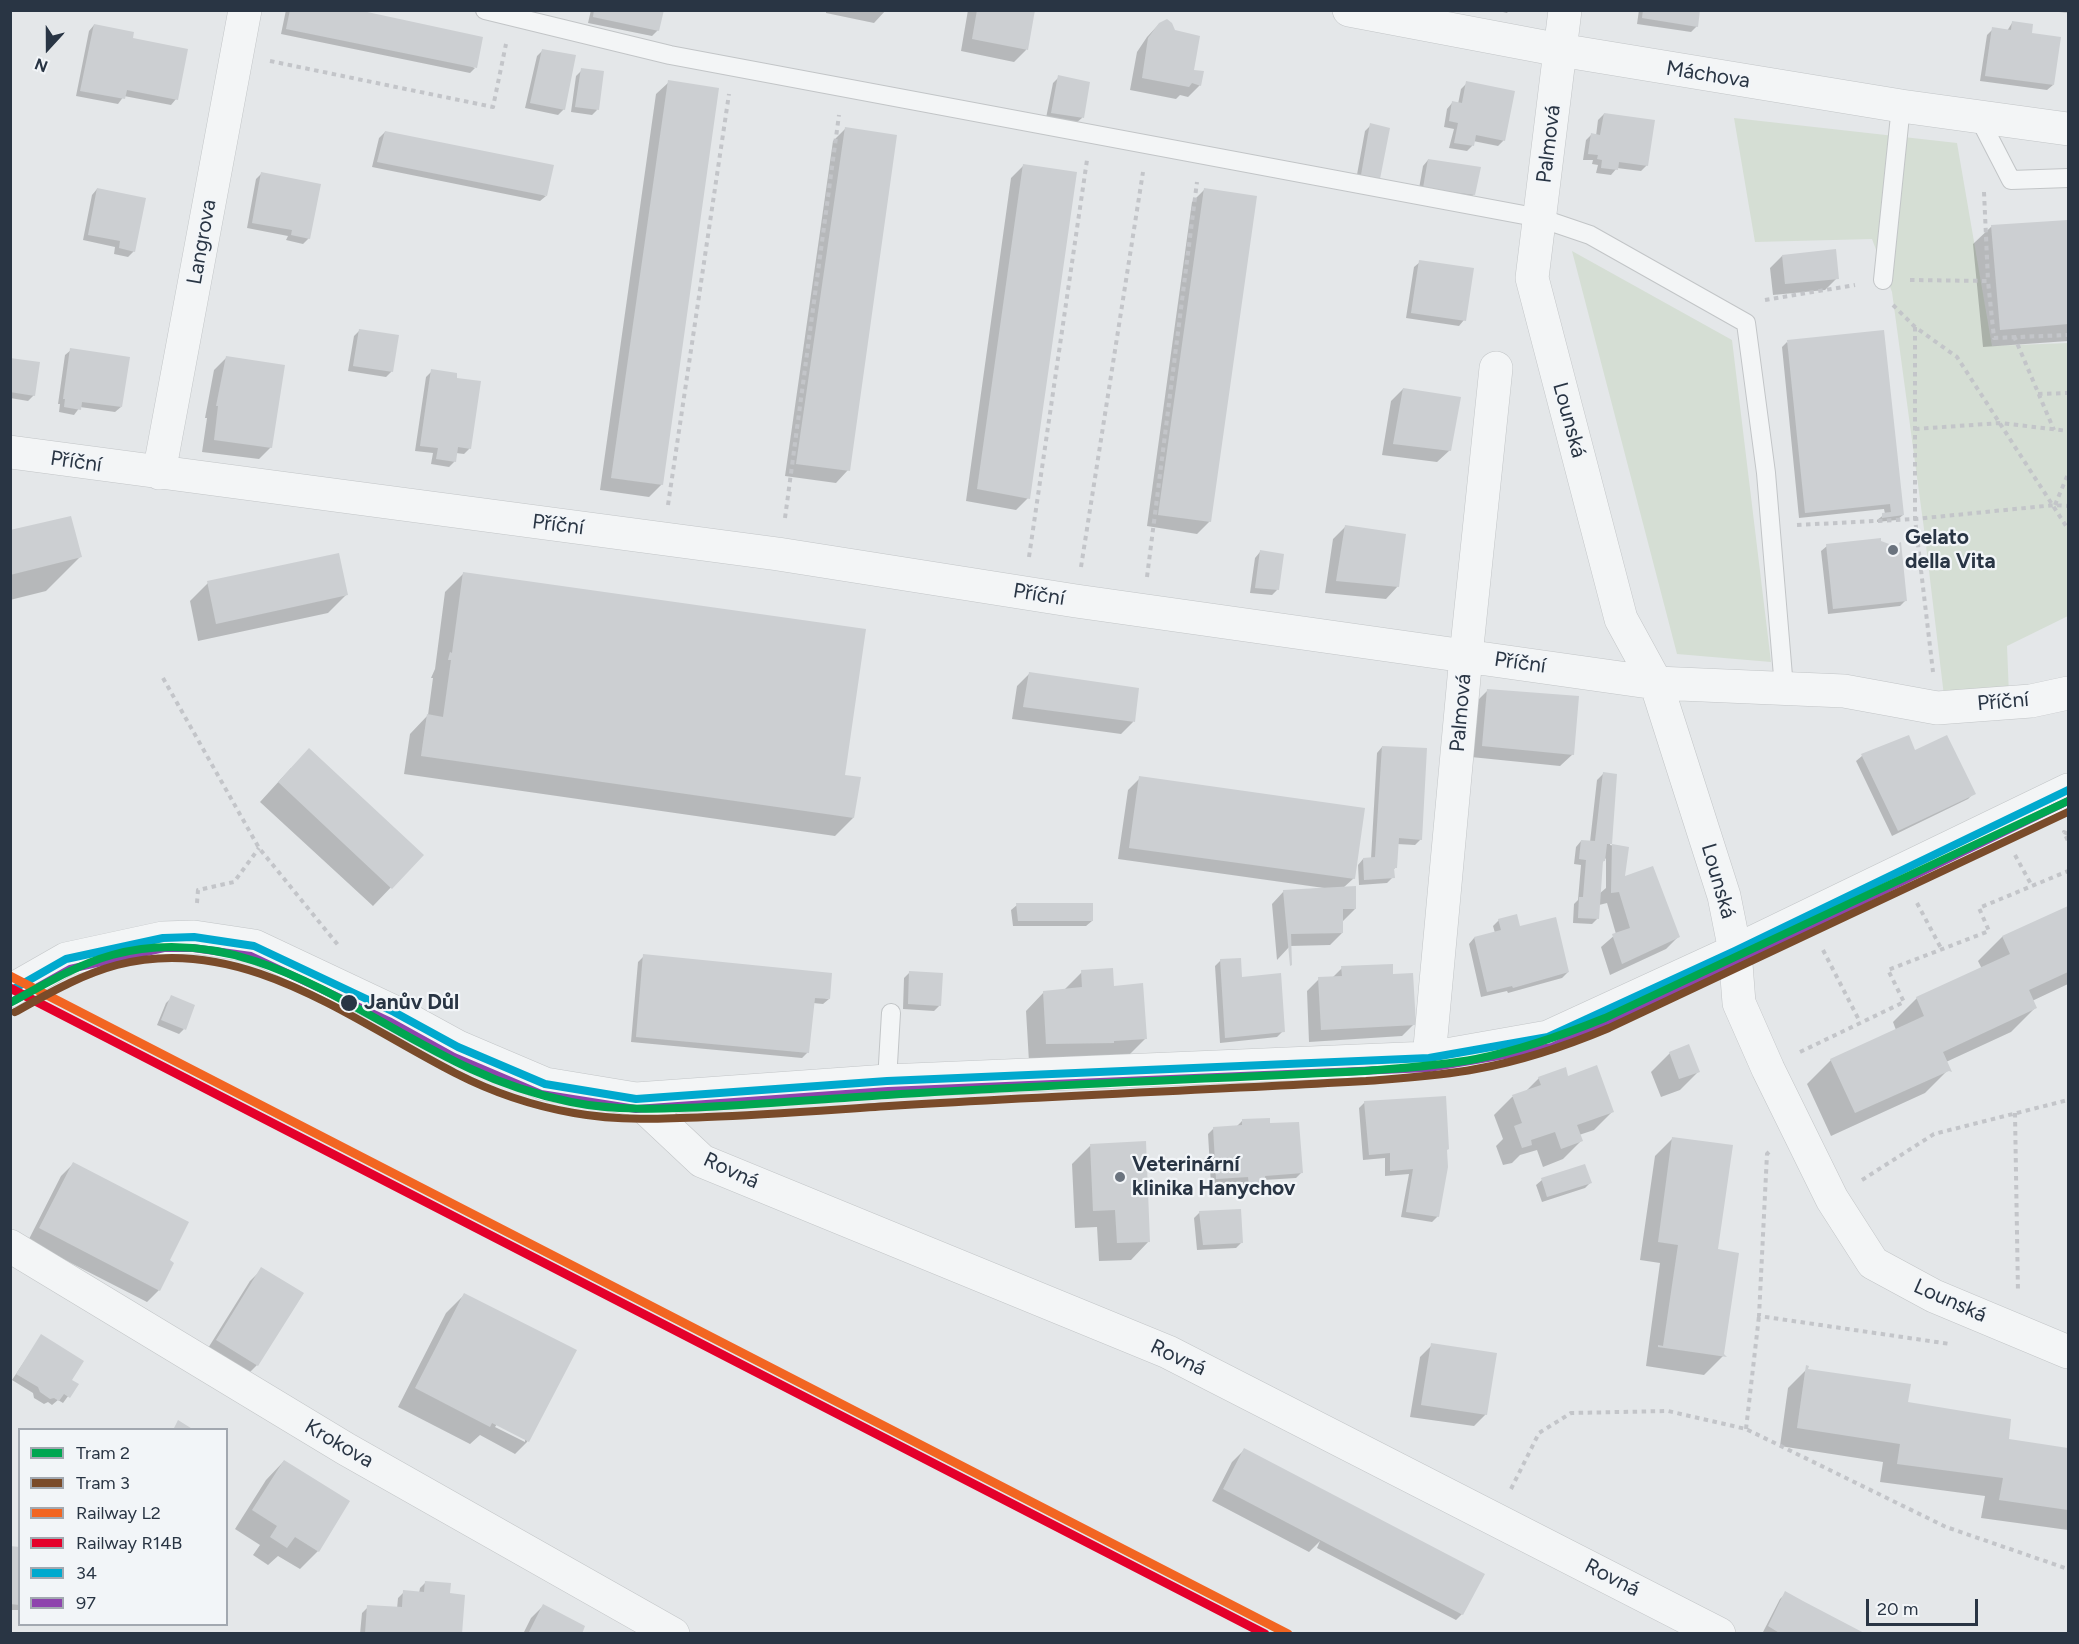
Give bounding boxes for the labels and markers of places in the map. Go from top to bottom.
place label: Gelato della Vita [1905,525,1996,575]
marker: Gelato della Vita [1886,543,1900,557]
place label: Janův Důl [364,990,459,1016]
marker: Janův Důl [339,993,359,1013]
place label: Veterinární klinika Hanychov [1132,1152,1296,1202]
marker: Veterinární klinika Hanychov [1113,1170,1127,1184]

